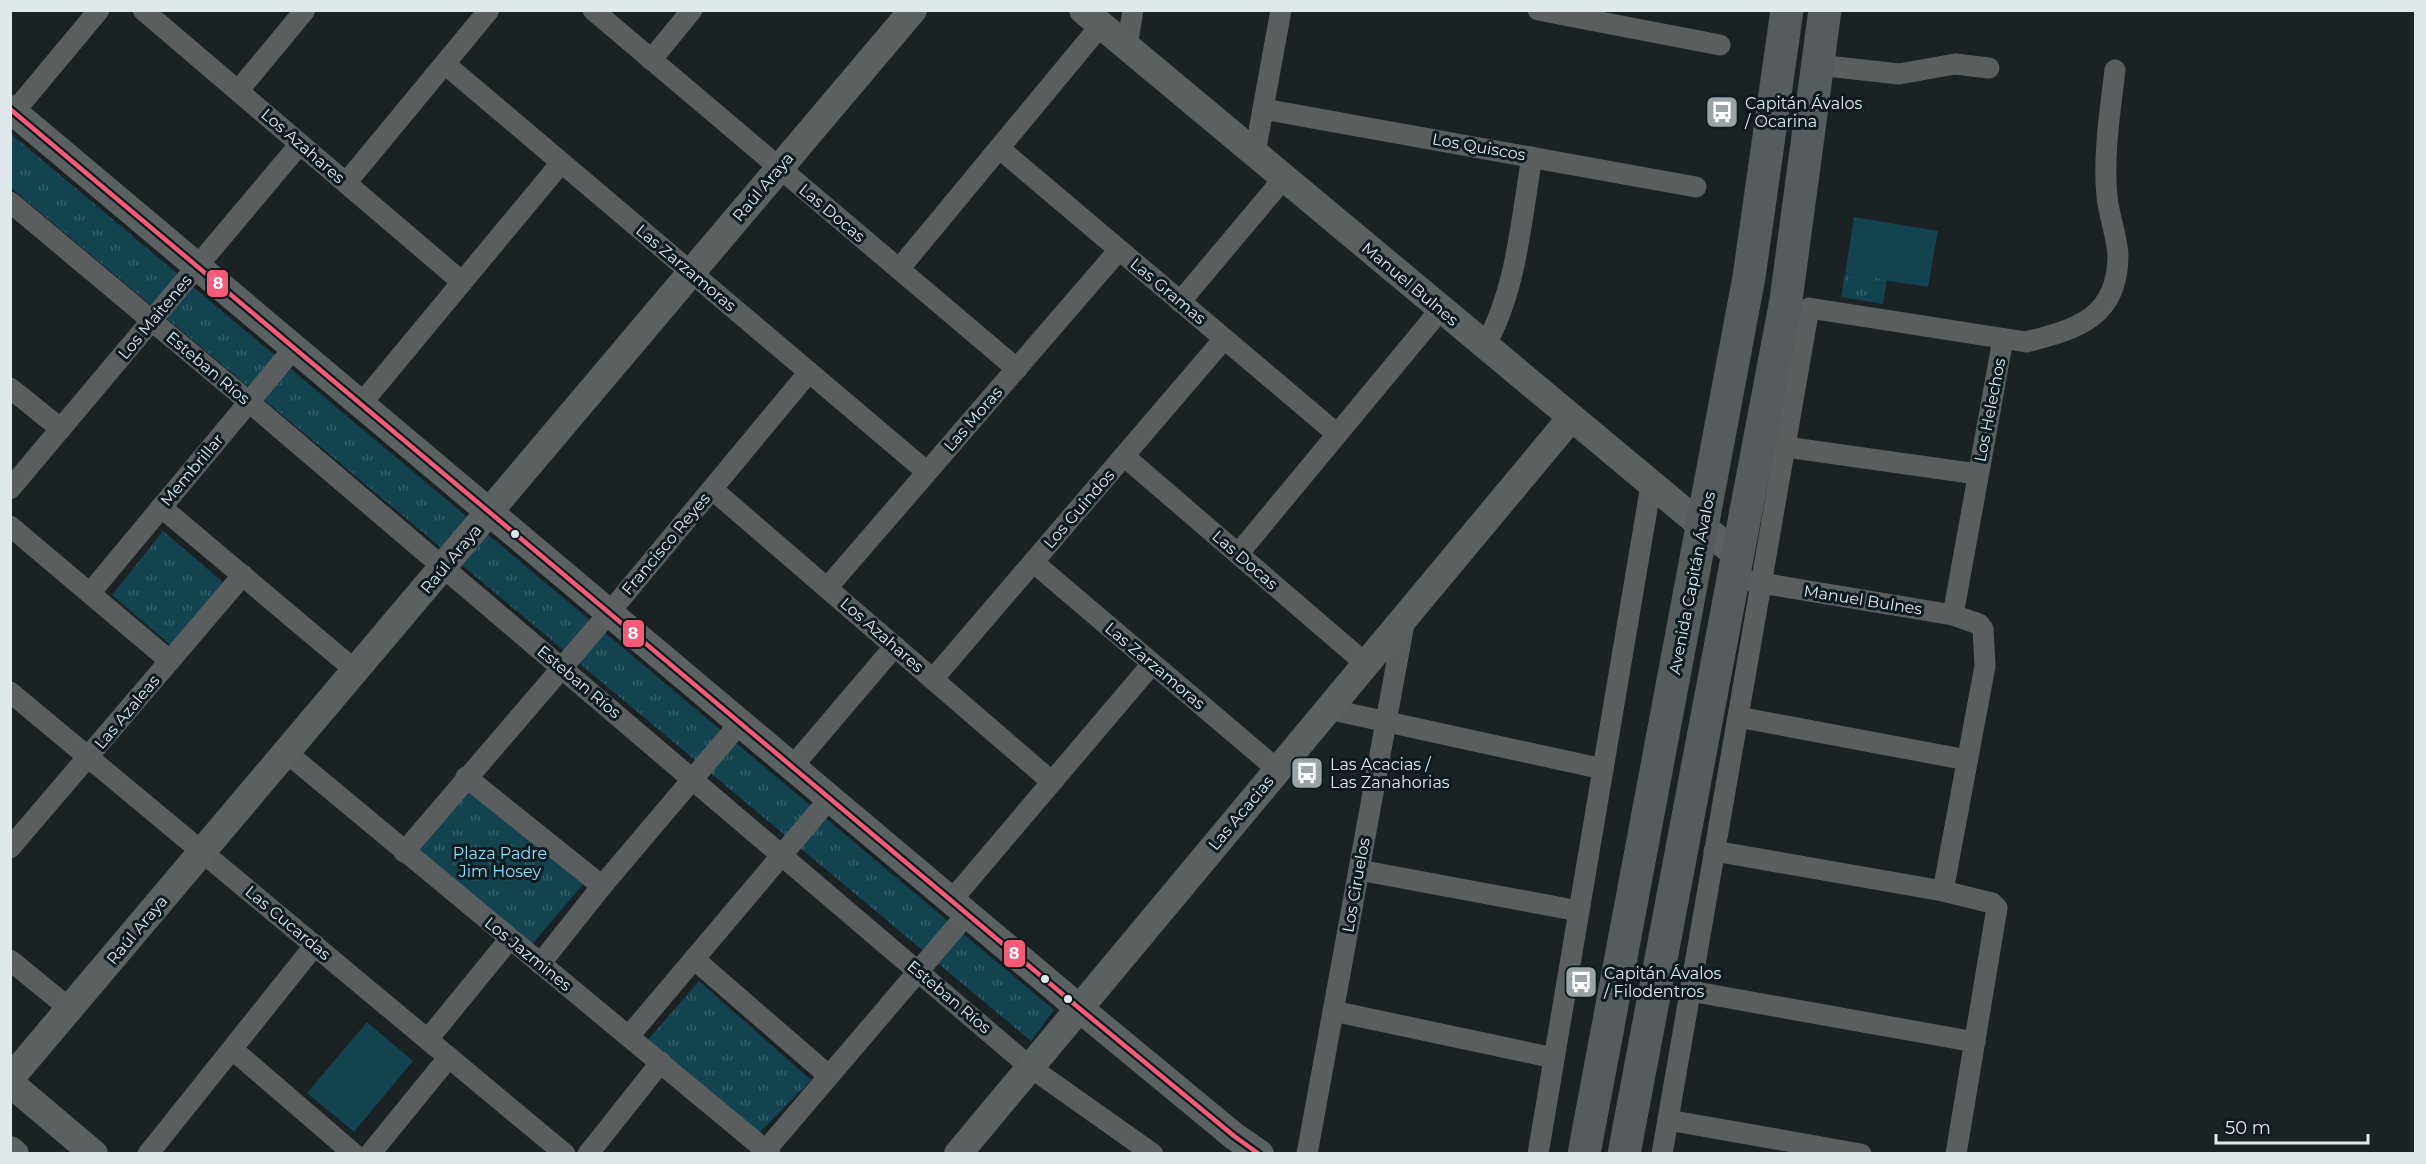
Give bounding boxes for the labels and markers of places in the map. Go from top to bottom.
bus stop icon: Capitán Ávalos / Ocarina [1704,94,1740,130]
place label: Capitán Ávalos / Ocarina [1744,94,1862,131]
unlabelled marker [509,528,521,540]
bus stop icon: Las Acacias / Las Zanahorias [1289,755,1325,791]
place label: Las Acacias / Las Zanahorias [1330,755,1450,792]
bus stop icon: Capitán Ávalos / Filodentros [1563,964,1599,1000]
place label: Capitán Ávalos / Filodentros [1603,964,1721,1001]
unlabelled marker [1039,973,1051,985]
unlabelled marker [1062,993,1074,1005]

